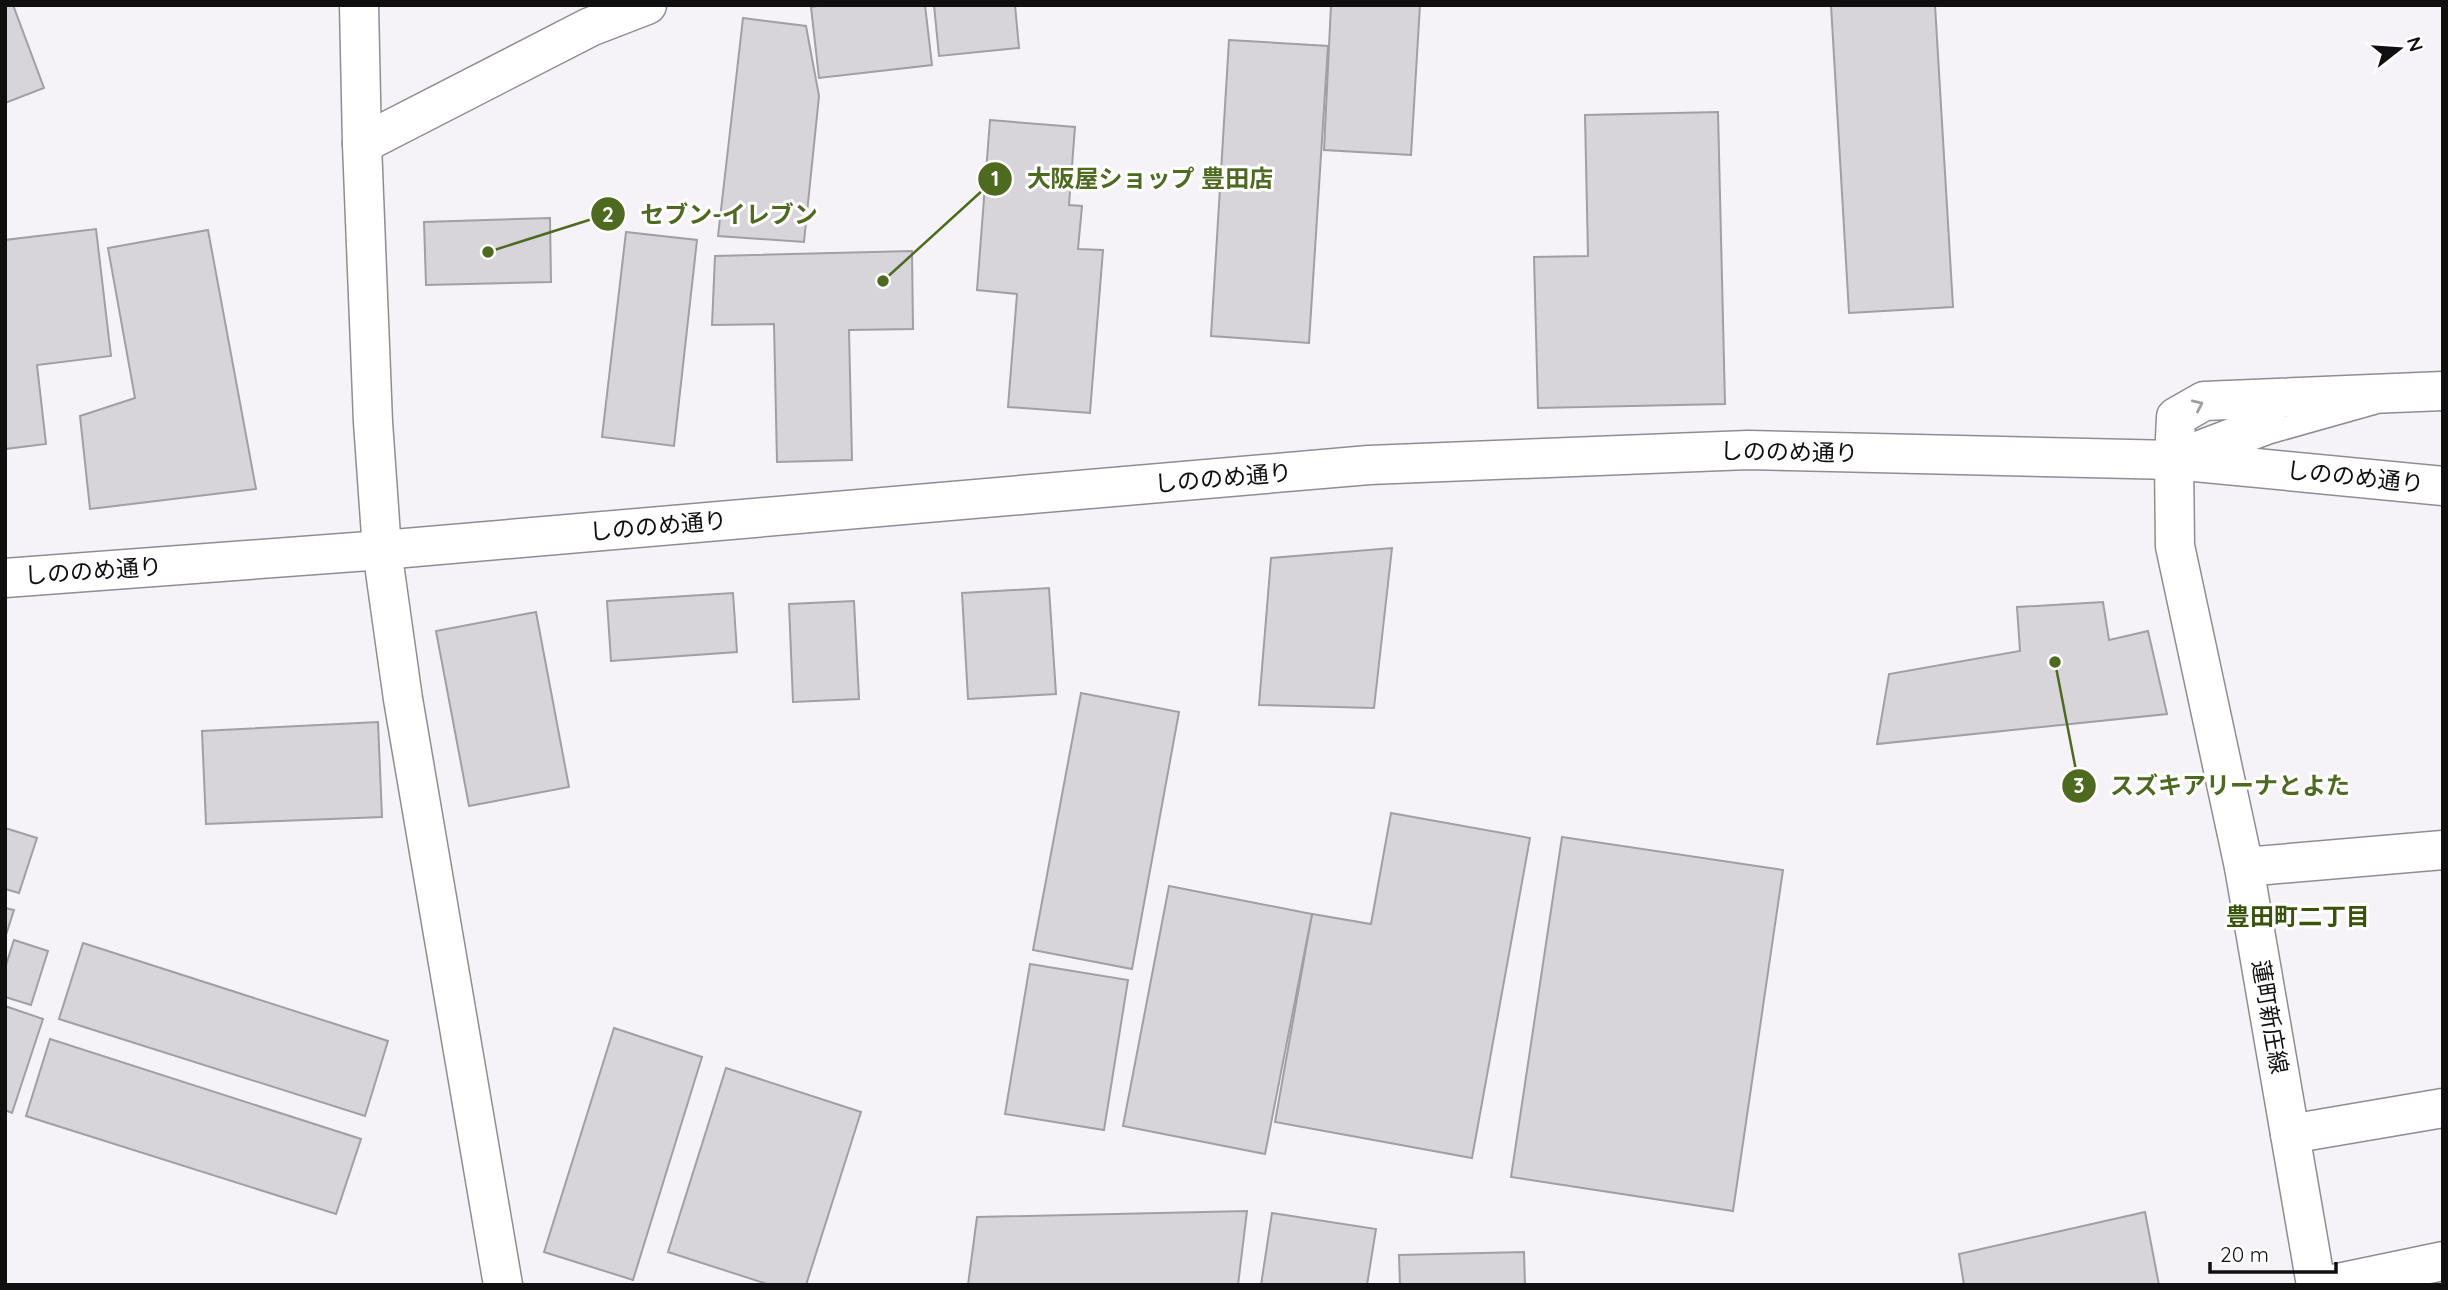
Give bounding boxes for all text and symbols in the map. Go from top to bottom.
north arrow [2364,14,2434,84]
text: N [2402,34,2429,54]
callout: 大阪屋ショップ 豊田店 [978,156,1287,201]
text: 大阪屋ショップ 豊田店 [1027,163,1273,193]
text: 1 [991,165,999,191]
callout: セブン-イレブン [591,192,831,237]
text: セブン-イレブン [640,199,818,229]
text: 2 [602,201,614,227]
one-way arrow [2191,400,2203,414]
street label: しののめ通り [1720,436,1858,467]
street label: しののめ通り [2285,455,2425,498]
street label: しののめ通り [1153,457,1293,498]
street label: しののめ通り [588,505,728,546]
street label: しののめ通り [23,551,163,590]
callout: スズキアリーナとよた [2061,763,2364,808]
text: スズキアリーナとよた [2110,770,2350,800]
text: 3 [2073,772,2085,798]
district label: 豊田町二丁目 [2226,901,2370,931]
street label: 蓮町新庄線 [2246,958,2295,1076]
scale bar [2210,1230,2336,1274]
text: 20 m [2220,1241,2269,1267]

